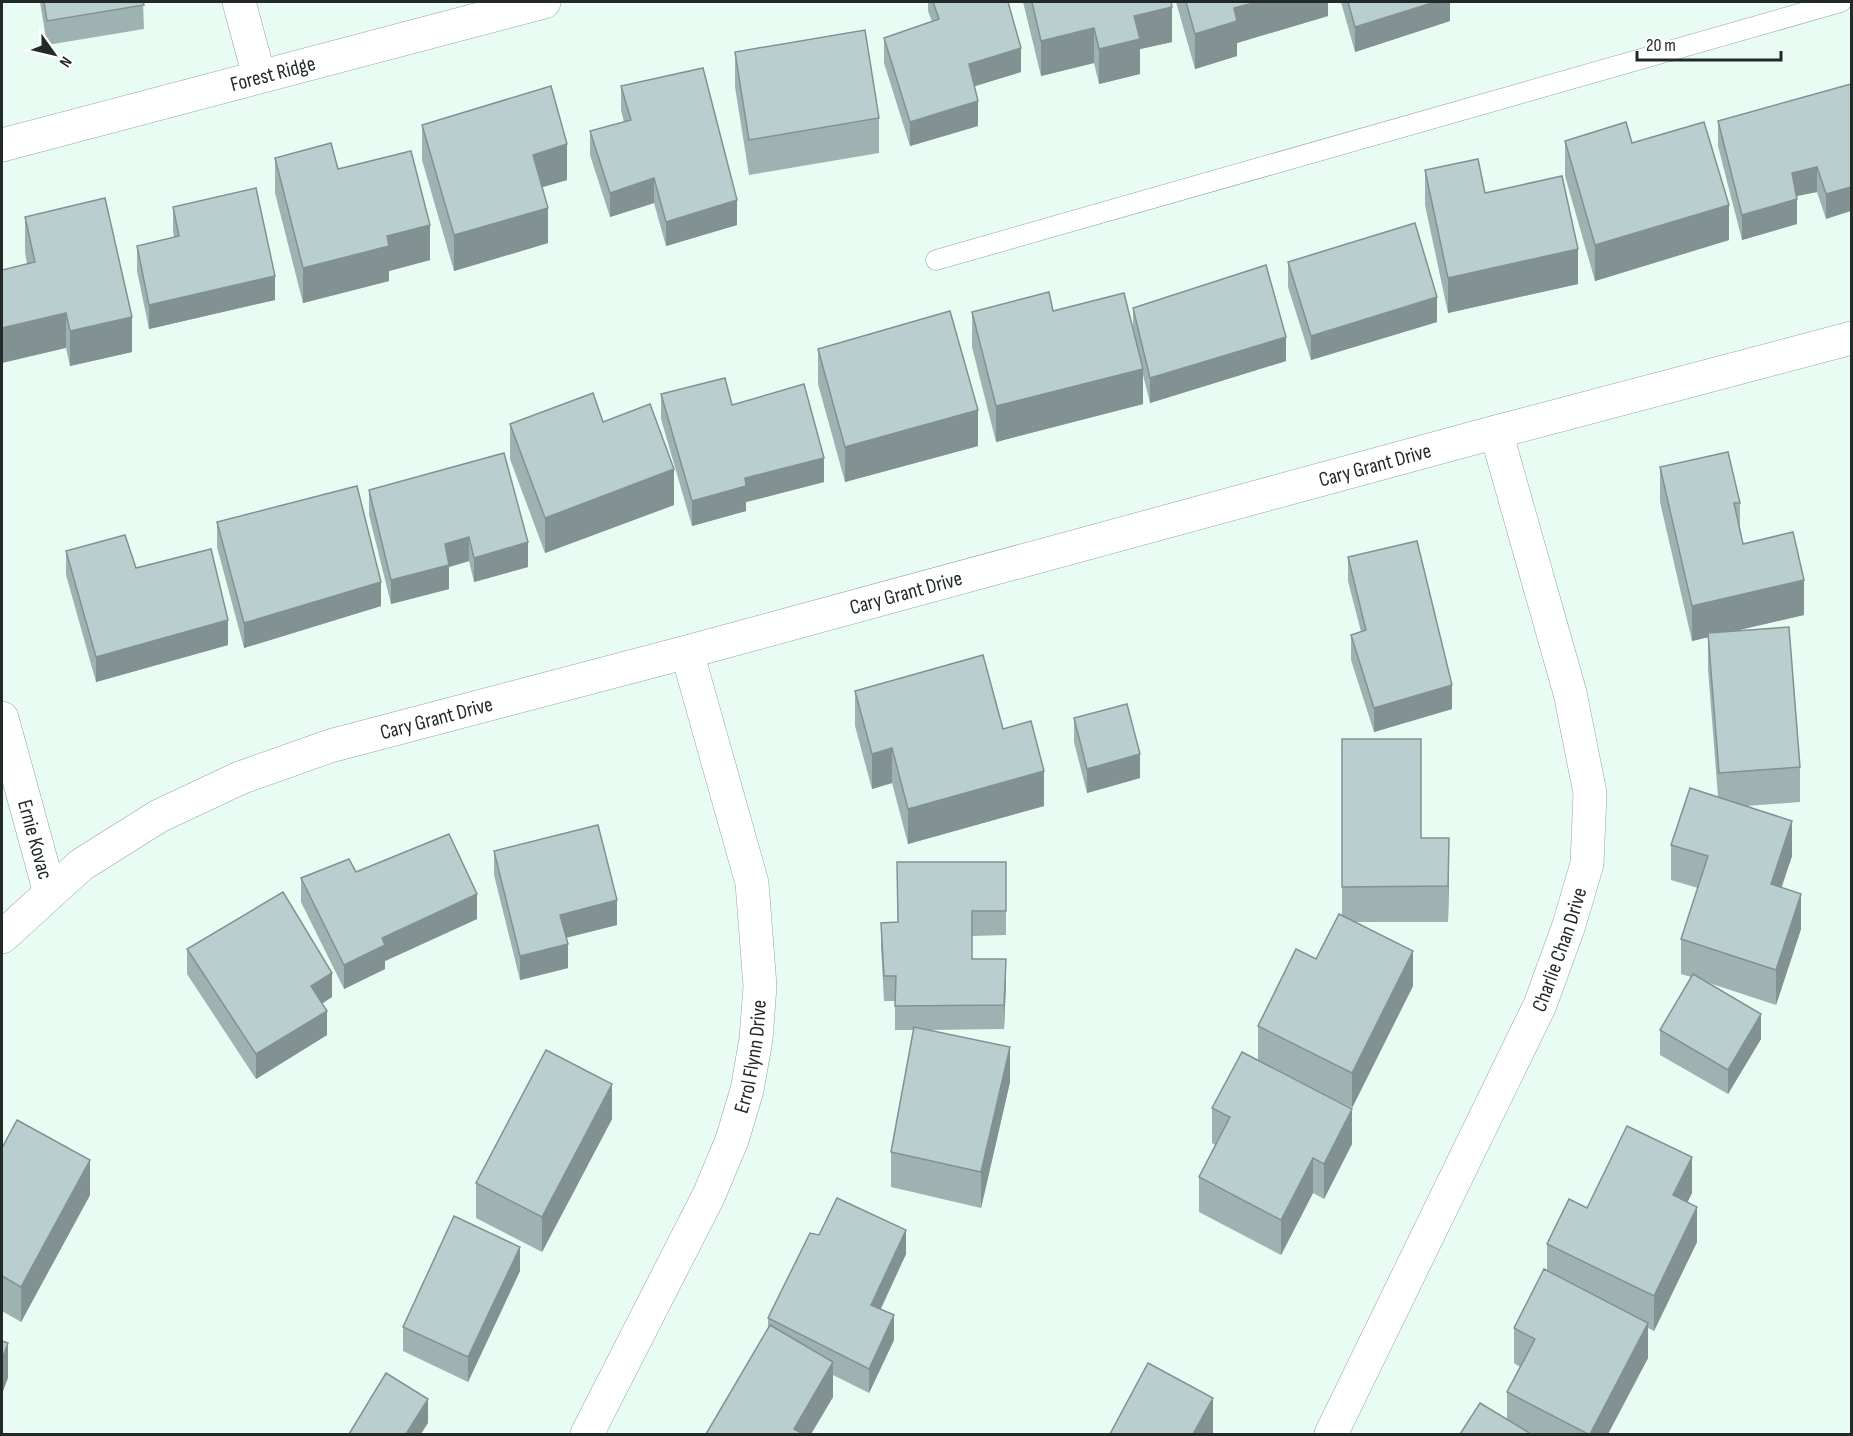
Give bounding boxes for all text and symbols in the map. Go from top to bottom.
north arrow [24,24,84,84]
scale bar [1637,24,1781,62]
text: 20 m [1646,35,1676,56]
street label: Forest Ridge [228,50,318,97]
text: N [55,53,75,70]
street label: Cary Grant Drive [1316,438,1434,492]
street label: Cary Grant Drive [847,565,965,620]
street label: Cary Grant Drive [377,691,495,745]
street label: Ernie Kovac [13,797,58,882]
street label: Charlie Chan Drive [1526,884,1592,1016]
street label: Errol Flynn Drive [728,999,771,1116]

